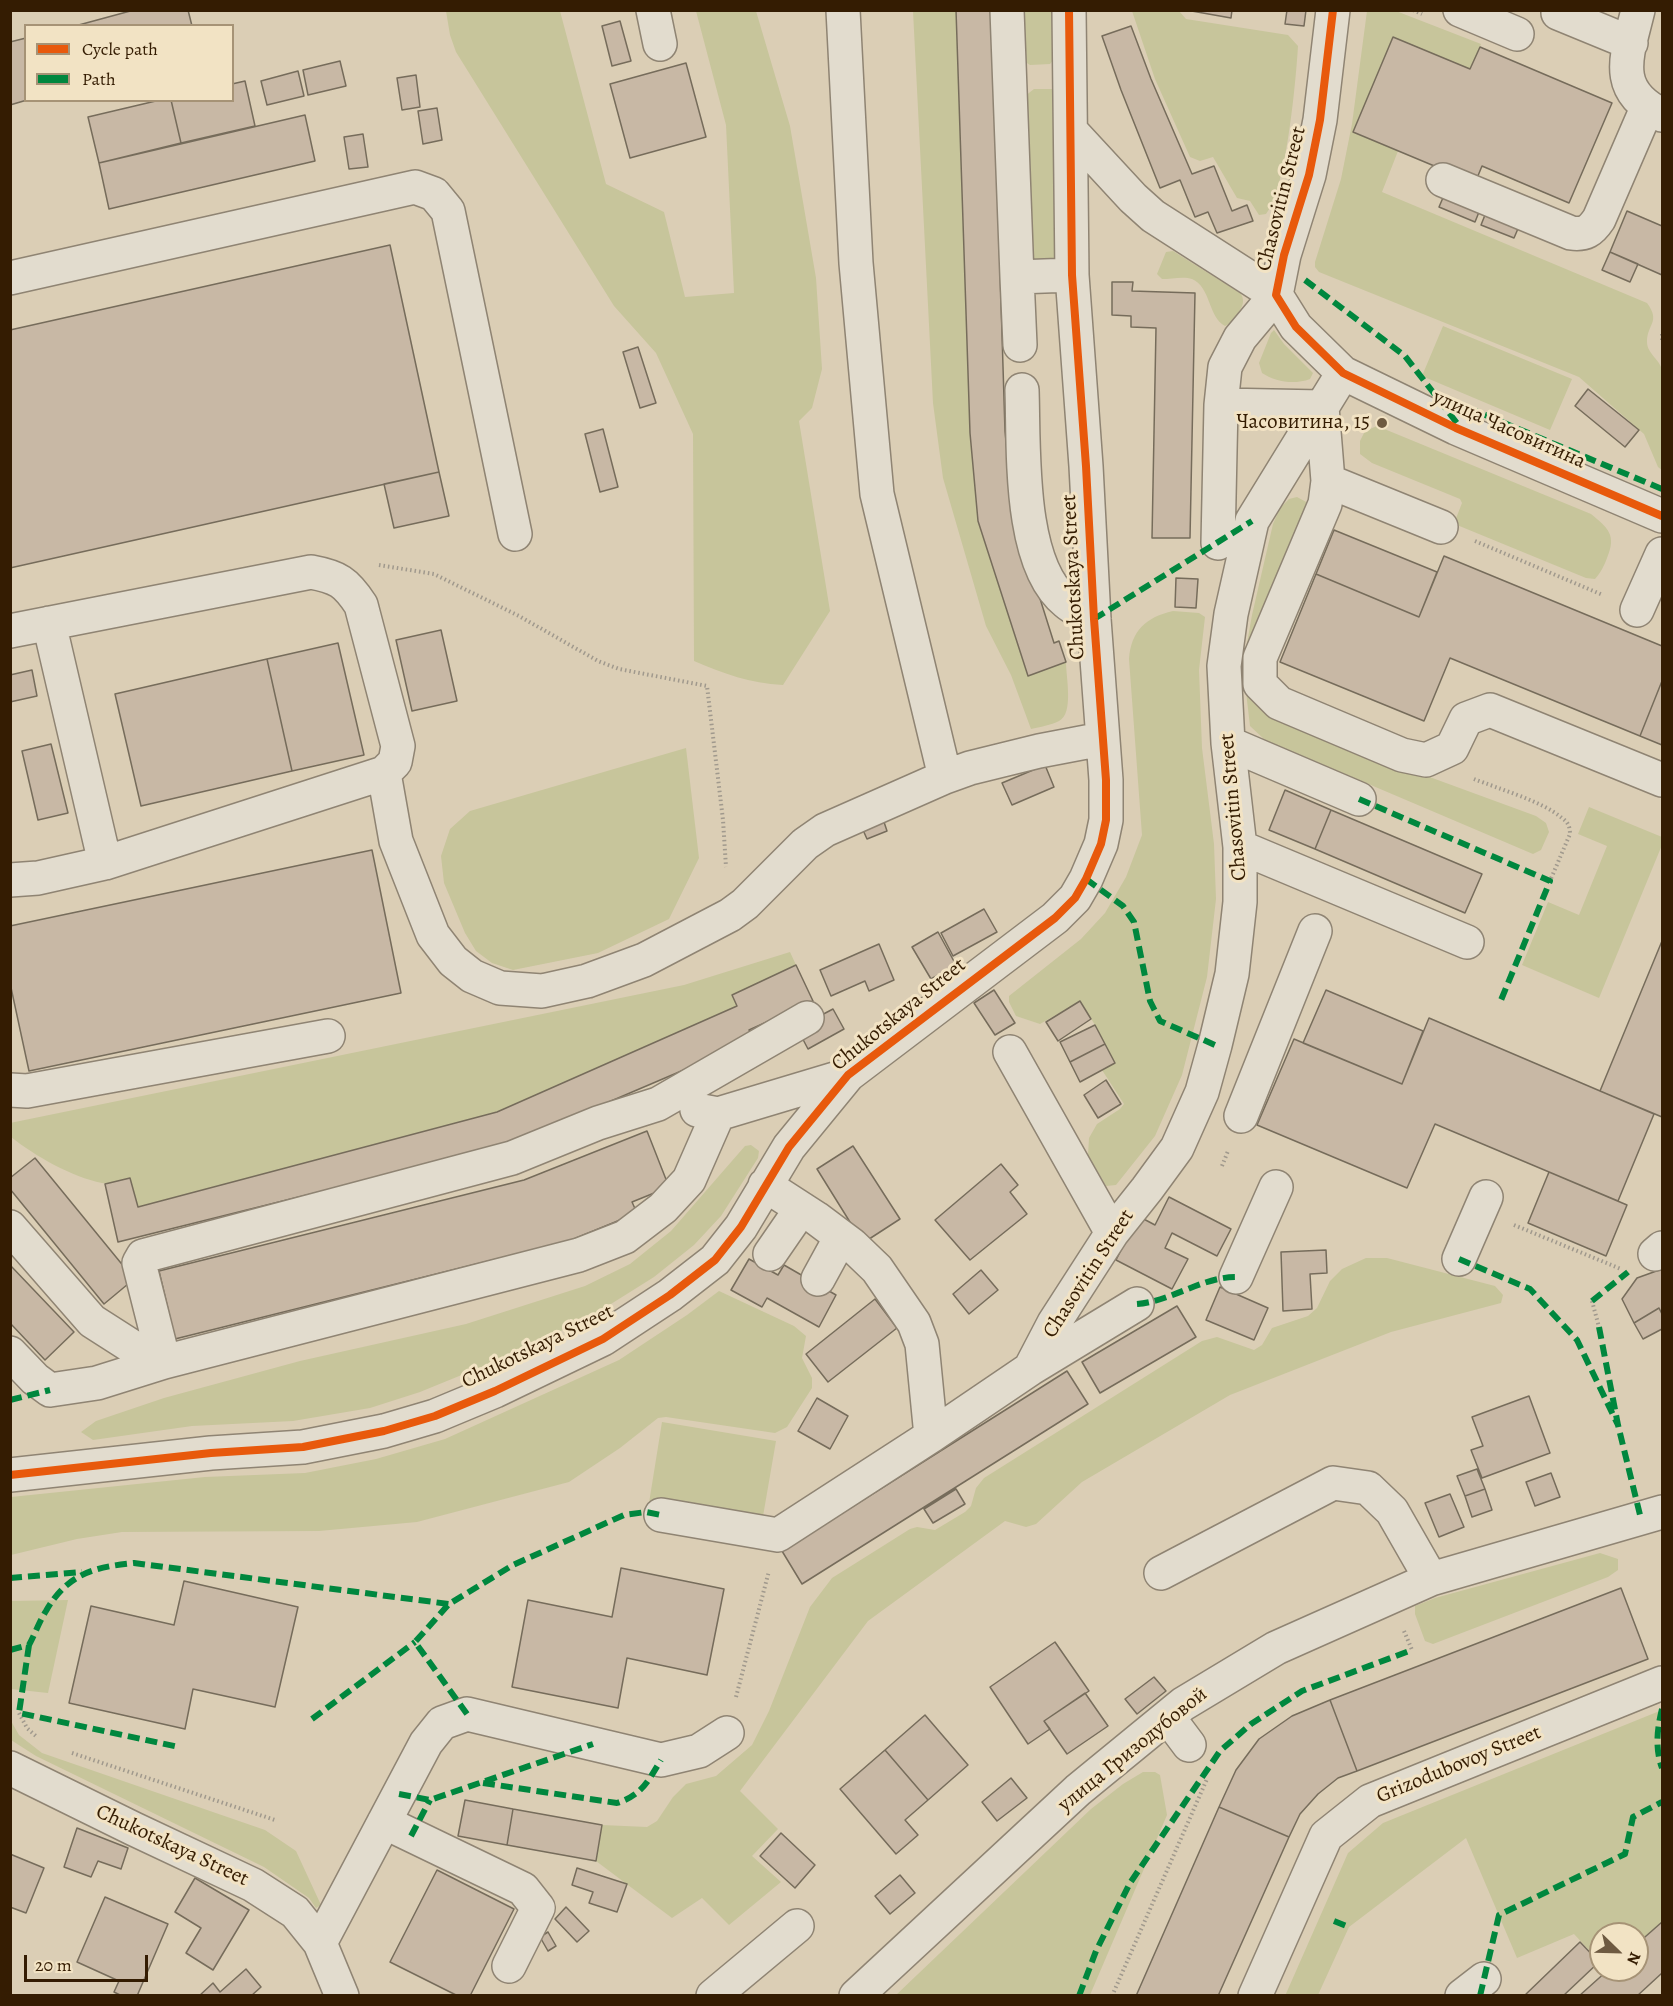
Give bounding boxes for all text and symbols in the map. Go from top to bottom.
legend [24,24,234,102]
text: Cycle path [82,37,158,61]
text: Path [82,67,116,91]
street label: Chasovitin Street [1252,124,1312,274]
street label: улица Часовитина [1429,385,1589,475]
place label: Часовитина, 15 [1236,410,1370,436]
marker: Часовитина, 15 [1375,416,1389,430]
street label: Chukotskaya Street [1057,494,1091,660]
street label: Chasovitin Street [1215,732,1253,882]
street label: Chukotskaya Street [827,953,971,1077]
street label: Chasovitin Street [1038,1205,1140,1343]
street label: Chukotskaya Street [458,1299,618,1395]
street label: улица Гризодубовой [1053,1682,1213,1818]
street label: Grizodubovoy Street [1373,1720,1545,1810]
street label: Chukotskaya Street [92,1800,252,1892]
north arrow [1589,1922,1649,1982]
scale bar [27,1943,152,1981]
text: N [1621,1949,1646,1968]
text: 20 m [35,1953,72,1977]

